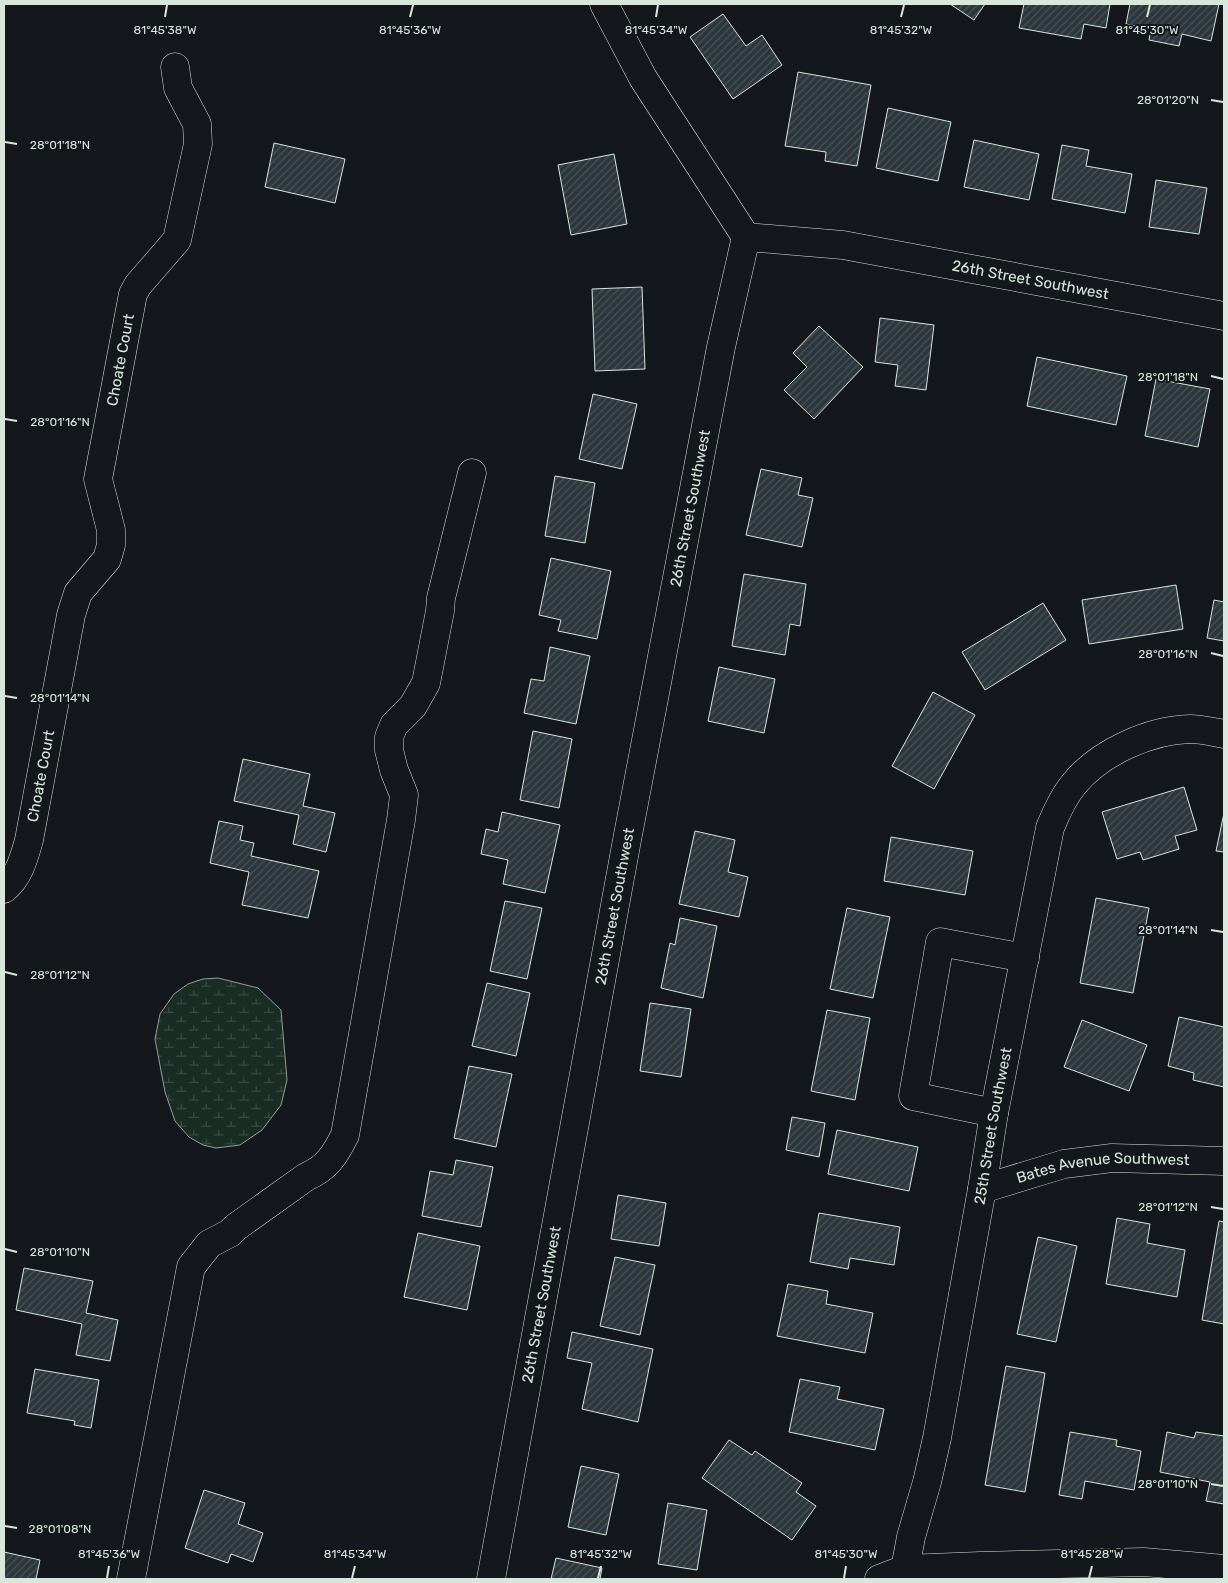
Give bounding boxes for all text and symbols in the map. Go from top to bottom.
text: 81°45'38"W [133,23,197,37]
text: 81°45'36"W [379,23,441,37]
text: 81°45'34"W [625,23,688,37]
text: 81°45'32"W [870,23,933,37]
text: 81°45'30"W [1115,23,1179,37]
text: 28°01'20"N [1137,93,1199,107]
text: 28°01'18"N [30,138,90,152]
street label: 26th Street Southwest [950,256,1111,303]
street label: Choate Court [103,312,138,407]
text: 28°01'18"N [1138,370,1198,384]
text: 28°01'16"N [30,415,90,429]
street label: 26th Street Southwest [666,428,714,588]
text: 28°01'16"N [1138,647,1198,661]
text: 28°01'14"N [30,691,90,705]
street label: Choate Court [24,728,58,824]
street label: 26th Street Southwest [592,826,638,986]
text: 28°01'14"N [1138,923,1198,937]
text: 28°01'12"N [30,968,90,982]
street label: 25th Street Southwest [970,1046,1016,1206]
street label: Bates Avenue Southwest [1014,1149,1190,1187]
text: 28°01'12"N [1138,1200,1198,1214]
street label: 26th Street Southwest [518,1225,565,1385]
text: 28°01'10"N [30,1245,90,1259]
text: 28°01'10"N [1138,1477,1198,1491]
text: 28°01'08"N [29,1522,91,1536]
text: 81°45'36"W [78,1547,140,1561]
text: 81°45'34"W [324,1547,387,1561]
text: 81°45'32"W [570,1547,633,1561]
text: 81°45'30"W [814,1547,878,1561]
text: 81°45'28"W [1061,1547,1124,1561]

